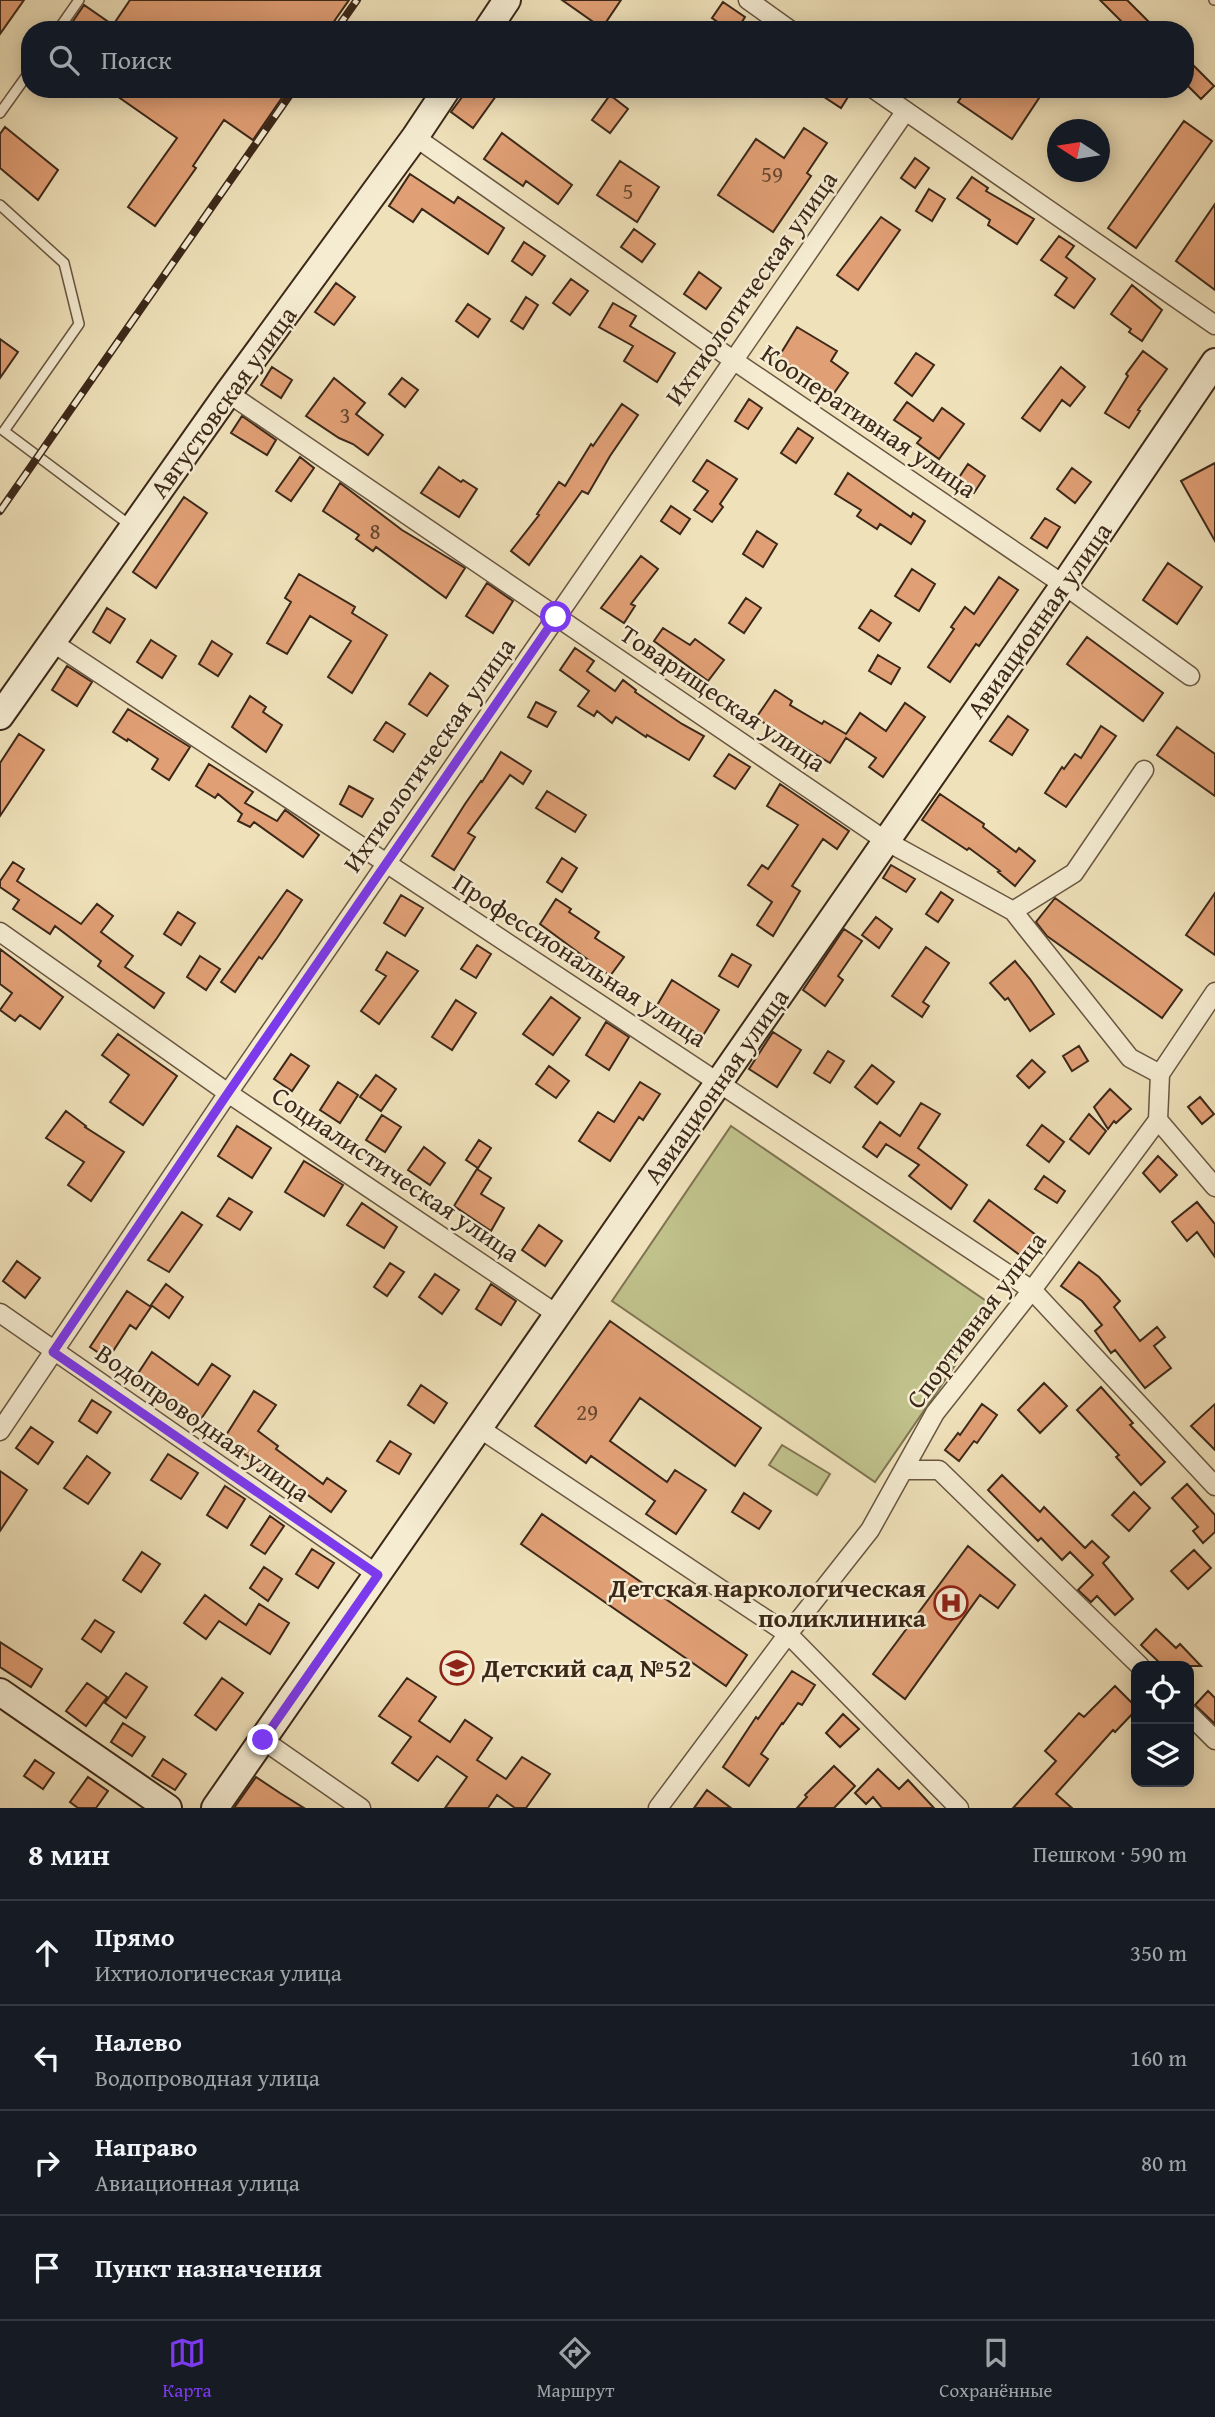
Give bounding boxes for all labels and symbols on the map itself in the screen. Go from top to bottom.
north arrow [1047,119,1110,182]
house number: 59 [761,157,783,190]
street label: Ихтиологическая улица [655,162,847,413]
house number: 5 [622,174,634,207]
street label: Августовская улица [139,297,306,506]
street label: Кооперативная улица [753,334,986,508]
house number: 3 [339,398,351,431]
street label: Авиационная улица [956,513,1121,726]
house number: 8 [369,514,381,547]
route start [540,601,571,632]
street label: Товарищеская улица [612,614,835,782]
street label: Ихтиологическая улица [333,629,525,880]
street label: Профессиональная улица [446,863,716,1057]
street label: Авиационная улица [633,979,798,1192]
street label: Социалистическая улица [264,1076,529,1272]
street label: Спортивная улица [896,1222,1056,1417]
street label: Водопроводная улица [88,1334,319,1512]
house number: 29 [576,1395,598,1428]
place label: Детская наркологическая поликлиника [608,1568,927,1637]
hospital icon: Детская наркологическая поликлиника [932,1584,970,1622]
place label: Детский сад №52 [481,1648,692,1687]
school or university icon: Детский сад №52 [438,1649,476,1687]
route end [247,1724,278,1755]

